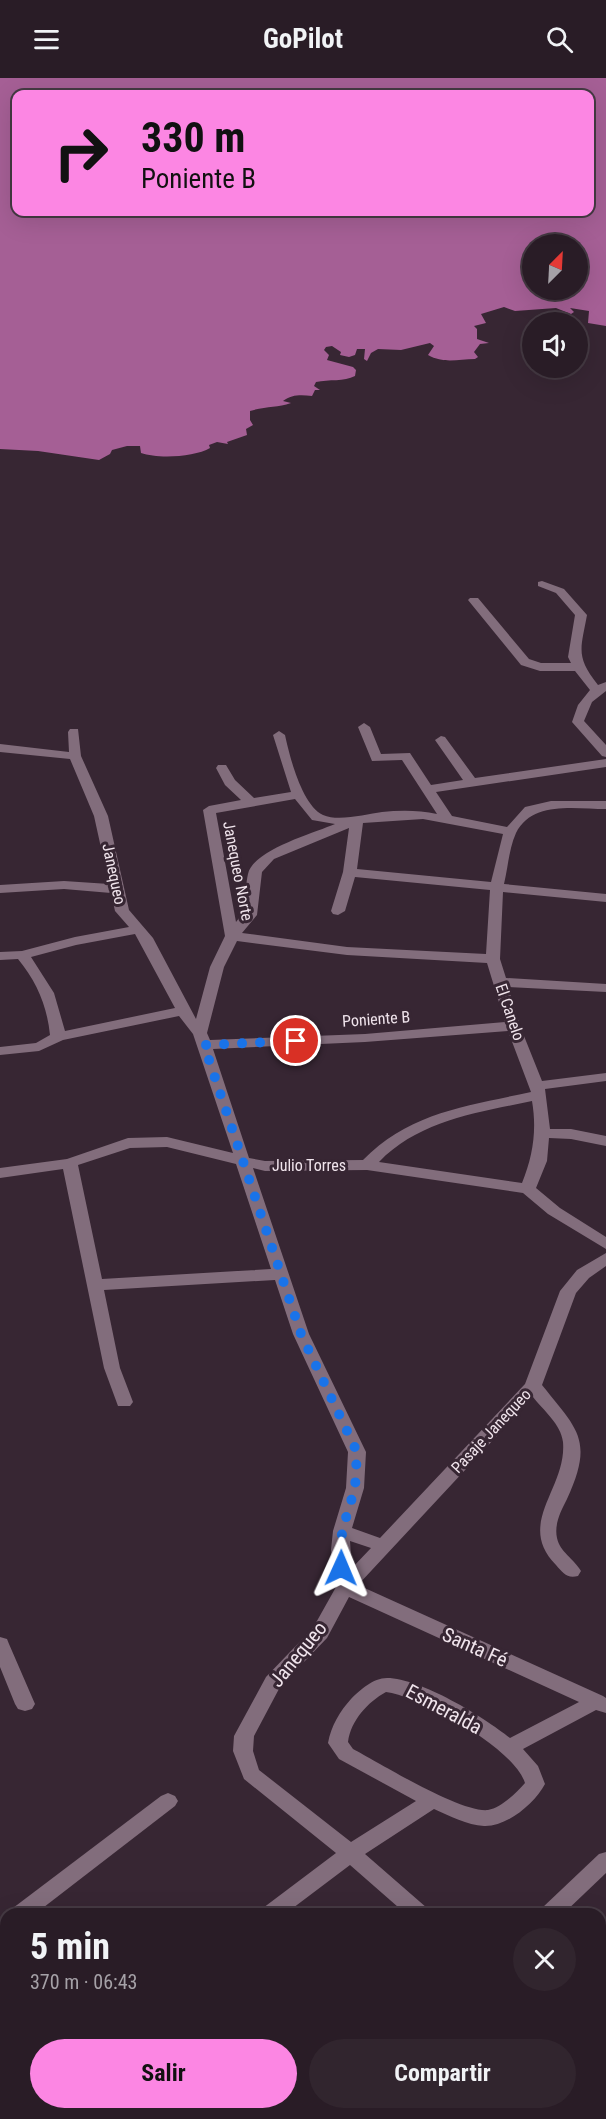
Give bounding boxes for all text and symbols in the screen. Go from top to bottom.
icon: menu [30,23,63,56]
text: GoPilot [263,23,343,55]
icon: search [543,23,576,56]
text: 330 m [141,113,246,162]
icon: right [42,114,120,192]
text: Poniente B [141,163,256,195]
north arrow [522,234,588,300]
map controls [522,234,588,378]
button: sound [522,312,588,378]
street label: Janequeo Norte [219,820,257,922]
street label: Janequeo [98,842,130,906]
street label: El Canelo [491,981,529,1043]
street label: Poniente B [341,1007,411,1031]
pin [270,1015,321,1066]
icon: arrive [279,1024,312,1057]
street label: Julio Torres [272,1156,346,1175]
street label: Pasaje Janequeo [447,1385,535,1477]
position arrow [309,1536,373,1600]
street label: Janequeo [264,1616,332,1692]
street label: Santa Fé [439,1622,511,1672]
street label: Esmeralda [402,1679,486,1739]
text: 5 min [30,1926,110,1968]
button: close [513,1928,576,1991]
text: 370 m · 06:43 [30,1970,137,1994]
button: Salir [30,2039,297,2108]
button: Compartir [309,2039,576,2108]

